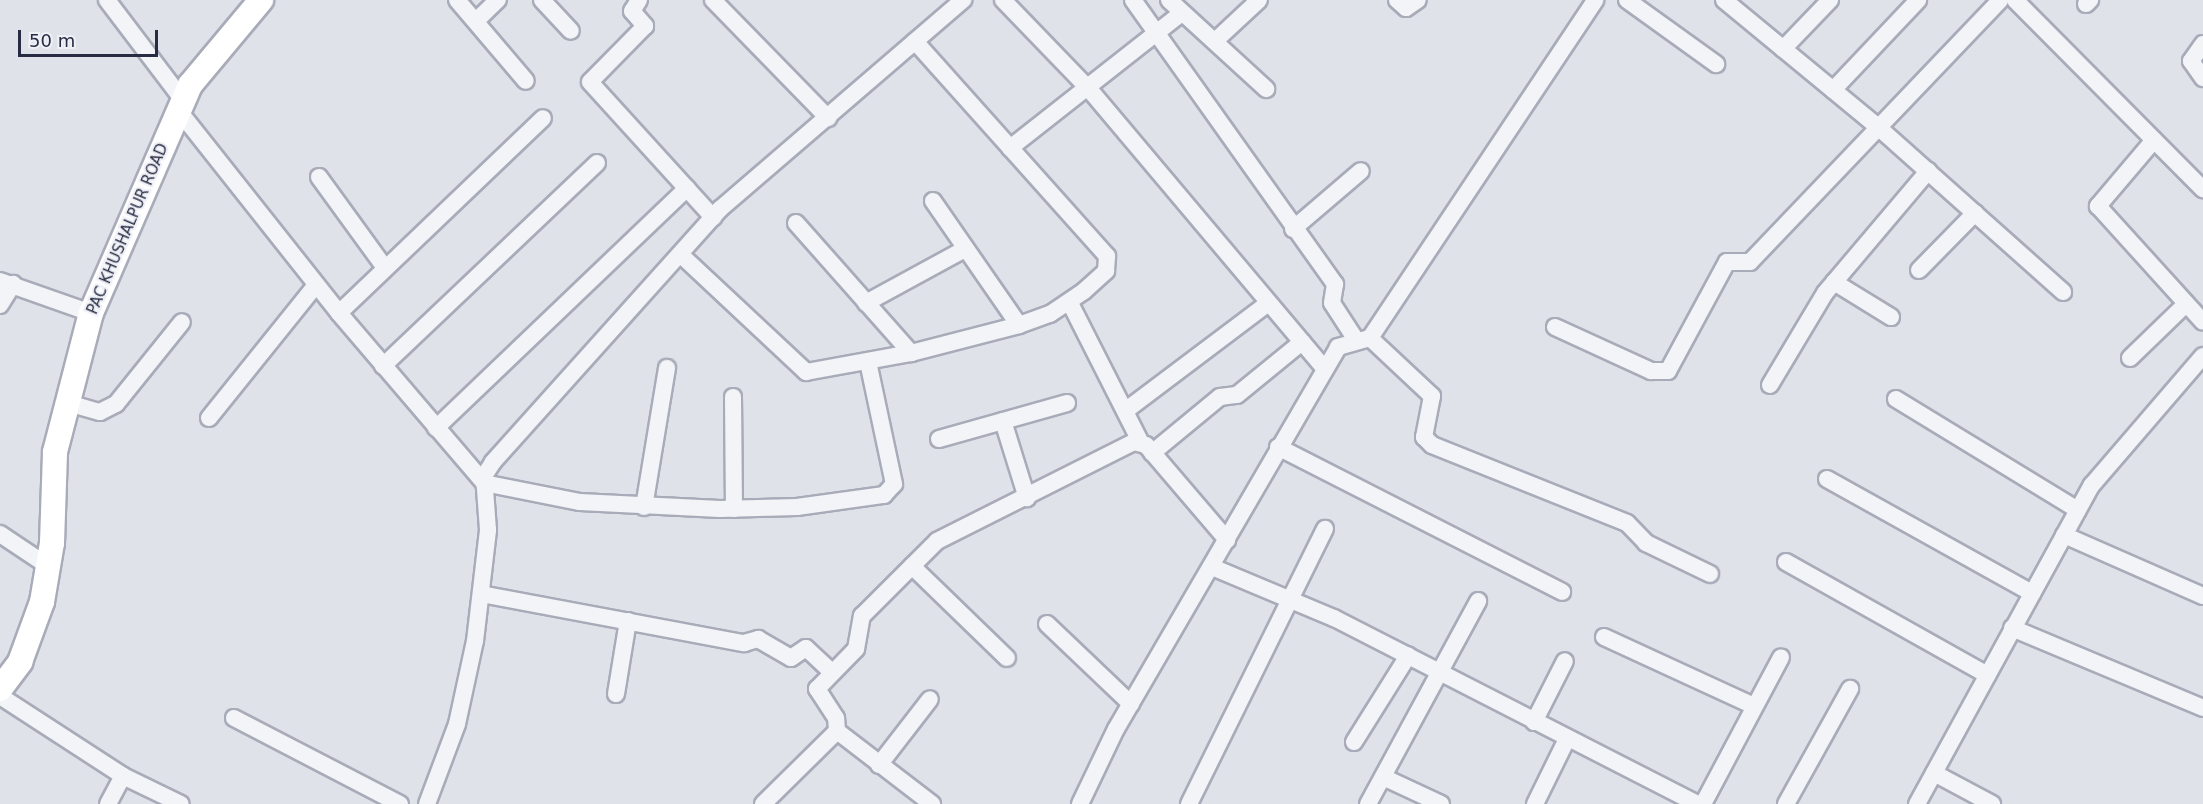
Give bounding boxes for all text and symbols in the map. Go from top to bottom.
scale bar [21,18,160,56]
text: 50 m [29,30,75,51]
street label: PAC KHUSHALPUR ROAD [84,141,172,317]

